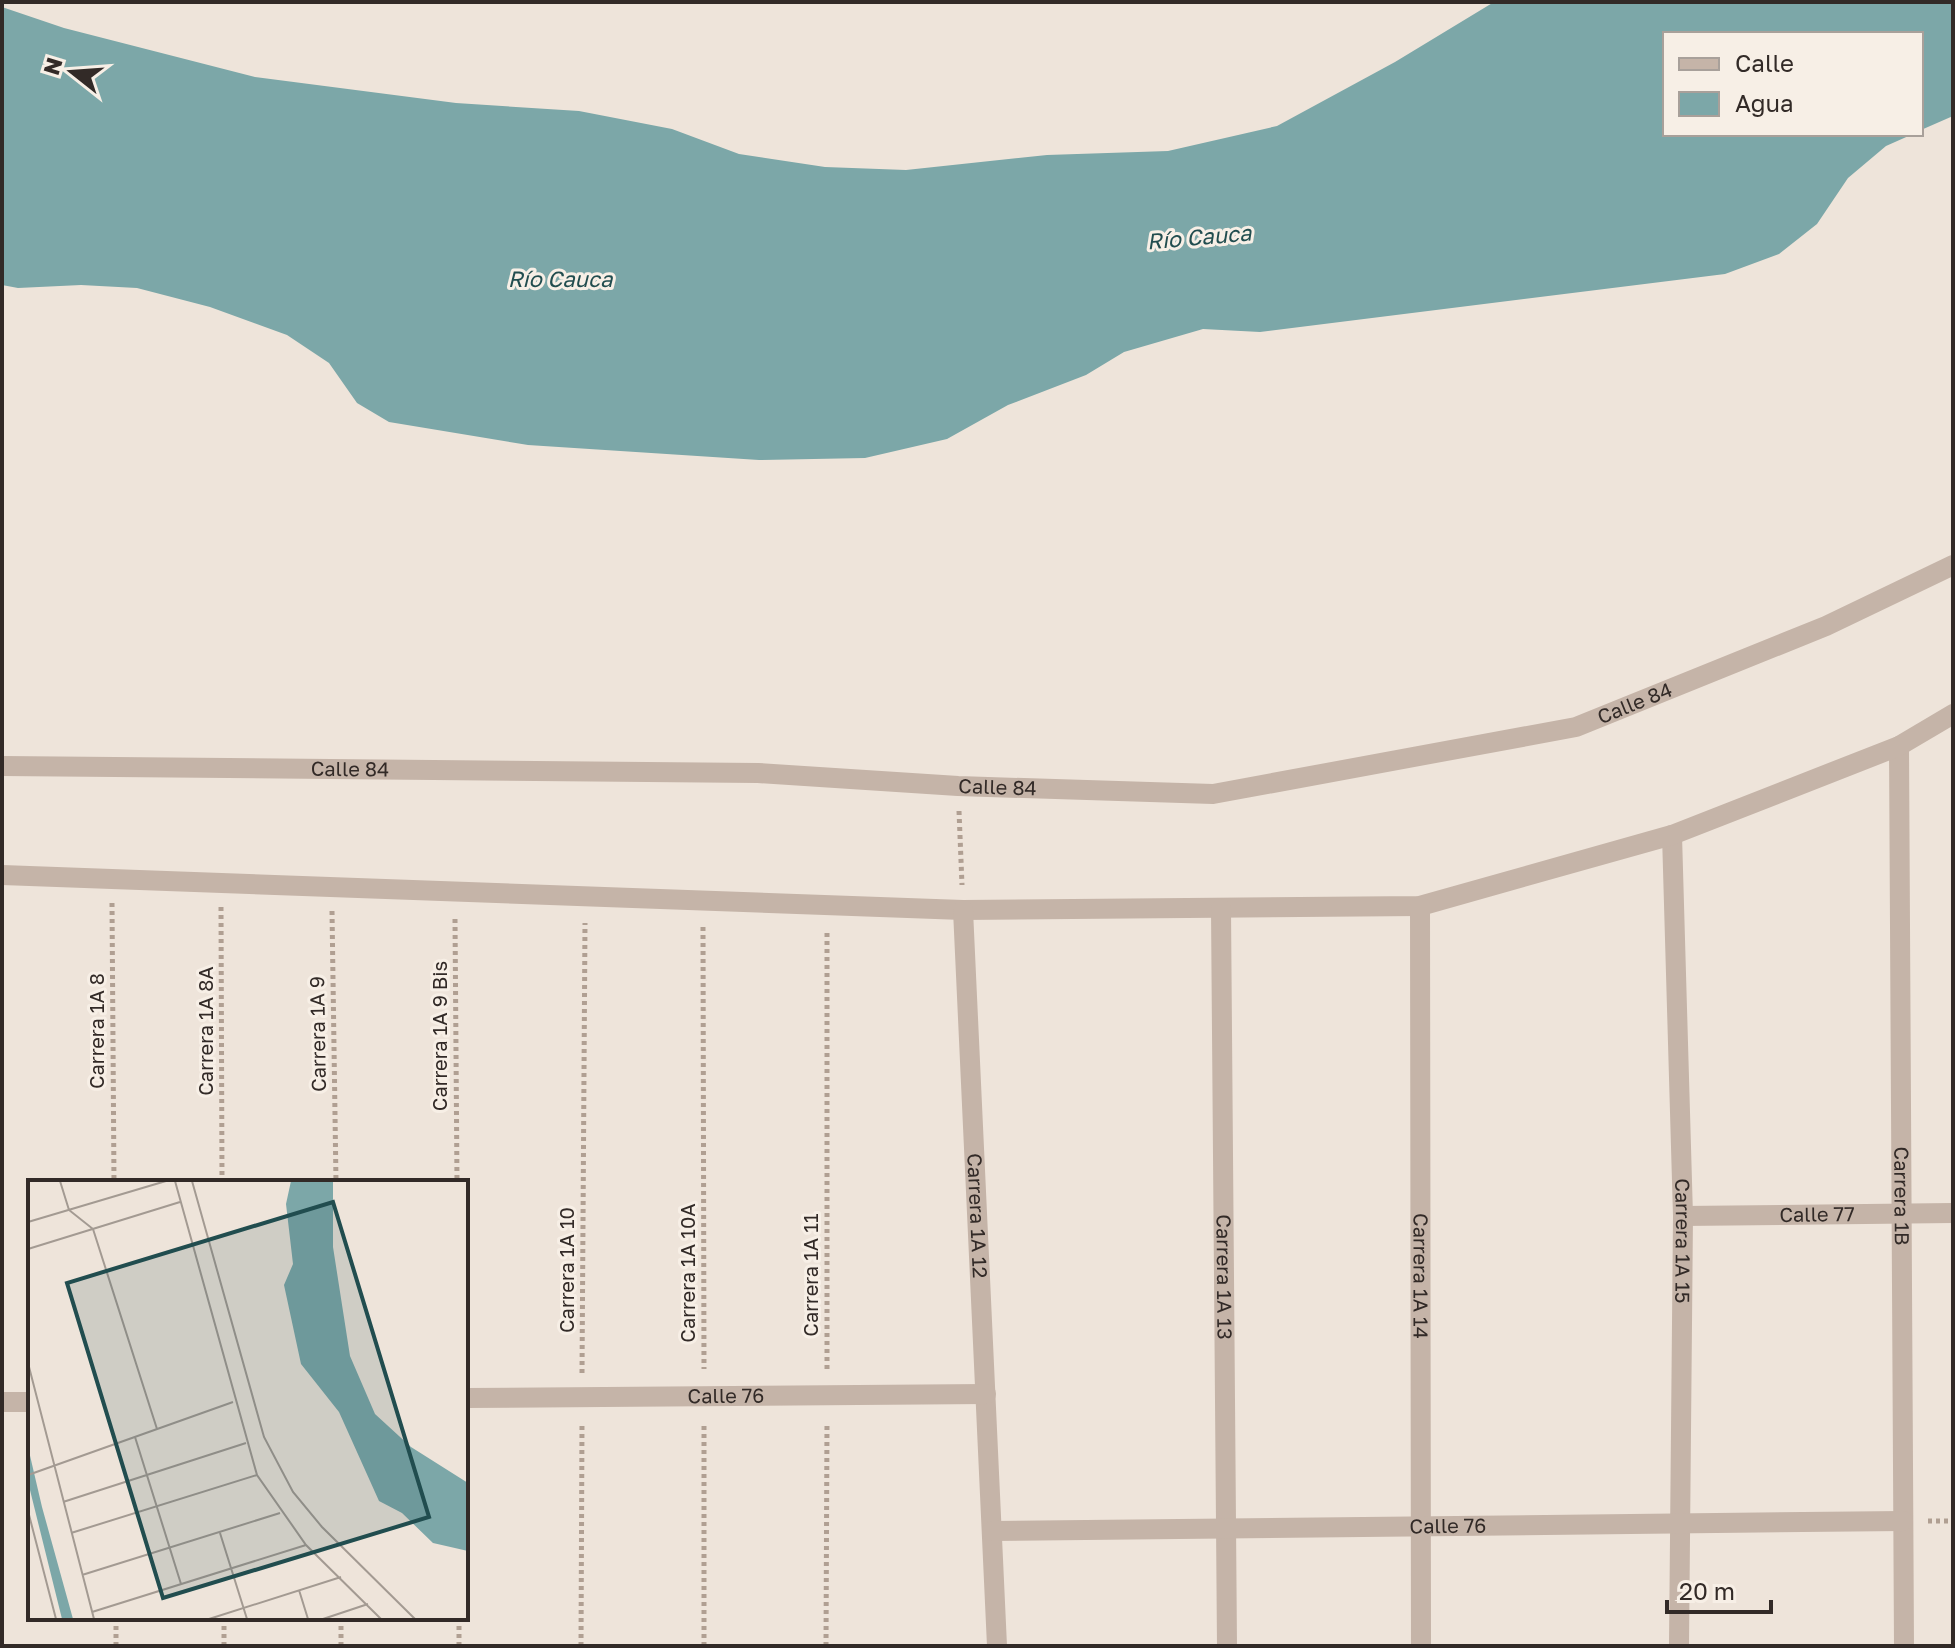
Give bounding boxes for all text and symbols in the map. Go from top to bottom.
north arrow [32,32,112,112]
legend [1663,32,1923,136]
text: Calle [1735,48,1794,77]
text: N [37,54,68,78]
text: Agua [1735,88,1794,117]
water label: Río Cauca [1146,218,1254,255]
water label: Río Cauca [508,265,614,292]
street label: Calle 84 [1593,677,1675,728]
street label: Calle 84 [311,756,389,781]
street label: Calle 84 [958,773,1037,799]
street label: Carrera 1A 9 Bis [427,961,451,1111]
street label: Carrera 1A 8A [193,966,217,1096]
street label: Carrera 1A 8 [84,973,108,1089]
street label: Carrera 1A 9 [304,976,330,1092]
street label: Carrera 1B [1890,1146,1915,1246]
street label: Carrera 1A 12 [963,1152,993,1279]
street label: Carrera 1A 15 [1671,1178,1696,1304]
inset map [28,1180,468,1620]
street label: Calle 77 [1779,1201,1855,1226]
street label: Carrera 1A 10A [675,1203,699,1343]
street label: Carrera 1A 10 [554,1207,578,1333]
street label: Carrera 1A 11 [798,1213,822,1337]
street label: Carrera 1A 14 [1409,1213,1434,1339]
street label: Carrera 1A 13 [1212,1214,1238,1340]
street label: Calle 76 [687,1383,765,1407]
street label: Calle 76 [1409,1513,1487,1537]
scale bar [1667,1564,1771,1614]
text: 20 m [1679,1576,1735,1605]

